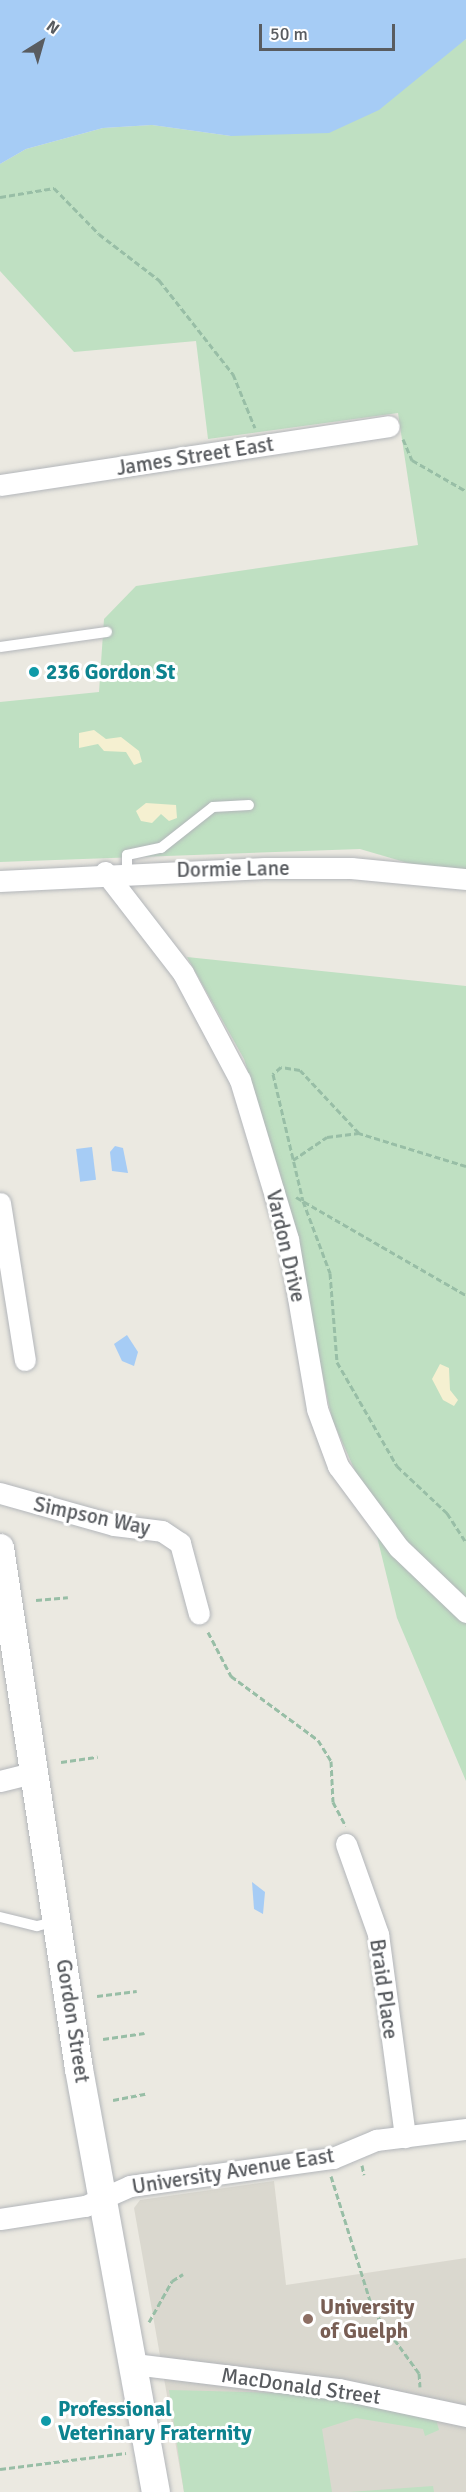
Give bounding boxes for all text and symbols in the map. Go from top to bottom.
north arrow [12,12,72,72]
scale bar [262,12,398,50]
text: N [42,16,63,39]
text: 50 m [270,23,308,45]
street label: James Street East [115,431,275,481]
place label: 236 Gordon St [46,659,175,685]
marker: 236 Gordon St [27,665,41,679]
street label: Dormie Lane [176,855,290,883]
street label: Vardon Drive [261,1187,311,1305]
street label: Simpson Way [31,1491,153,1541]
street label: Braid Place [364,1937,404,2041]
street label: Gordon Street [51,1957,95,2085]
street label: University Avenue East [130,2143,336,2199]
place label: University of Guelph [320,2294,414,2344]
marker: University of Guelph [301,2312,315,2326]
street label: MacDonald Street [220,2362,382,2410]
place label: Professional Veterinary Fraternity [58,2396,252,2446]
marker: Professional Veterinary Fraternity [39,2414,53,2428]

